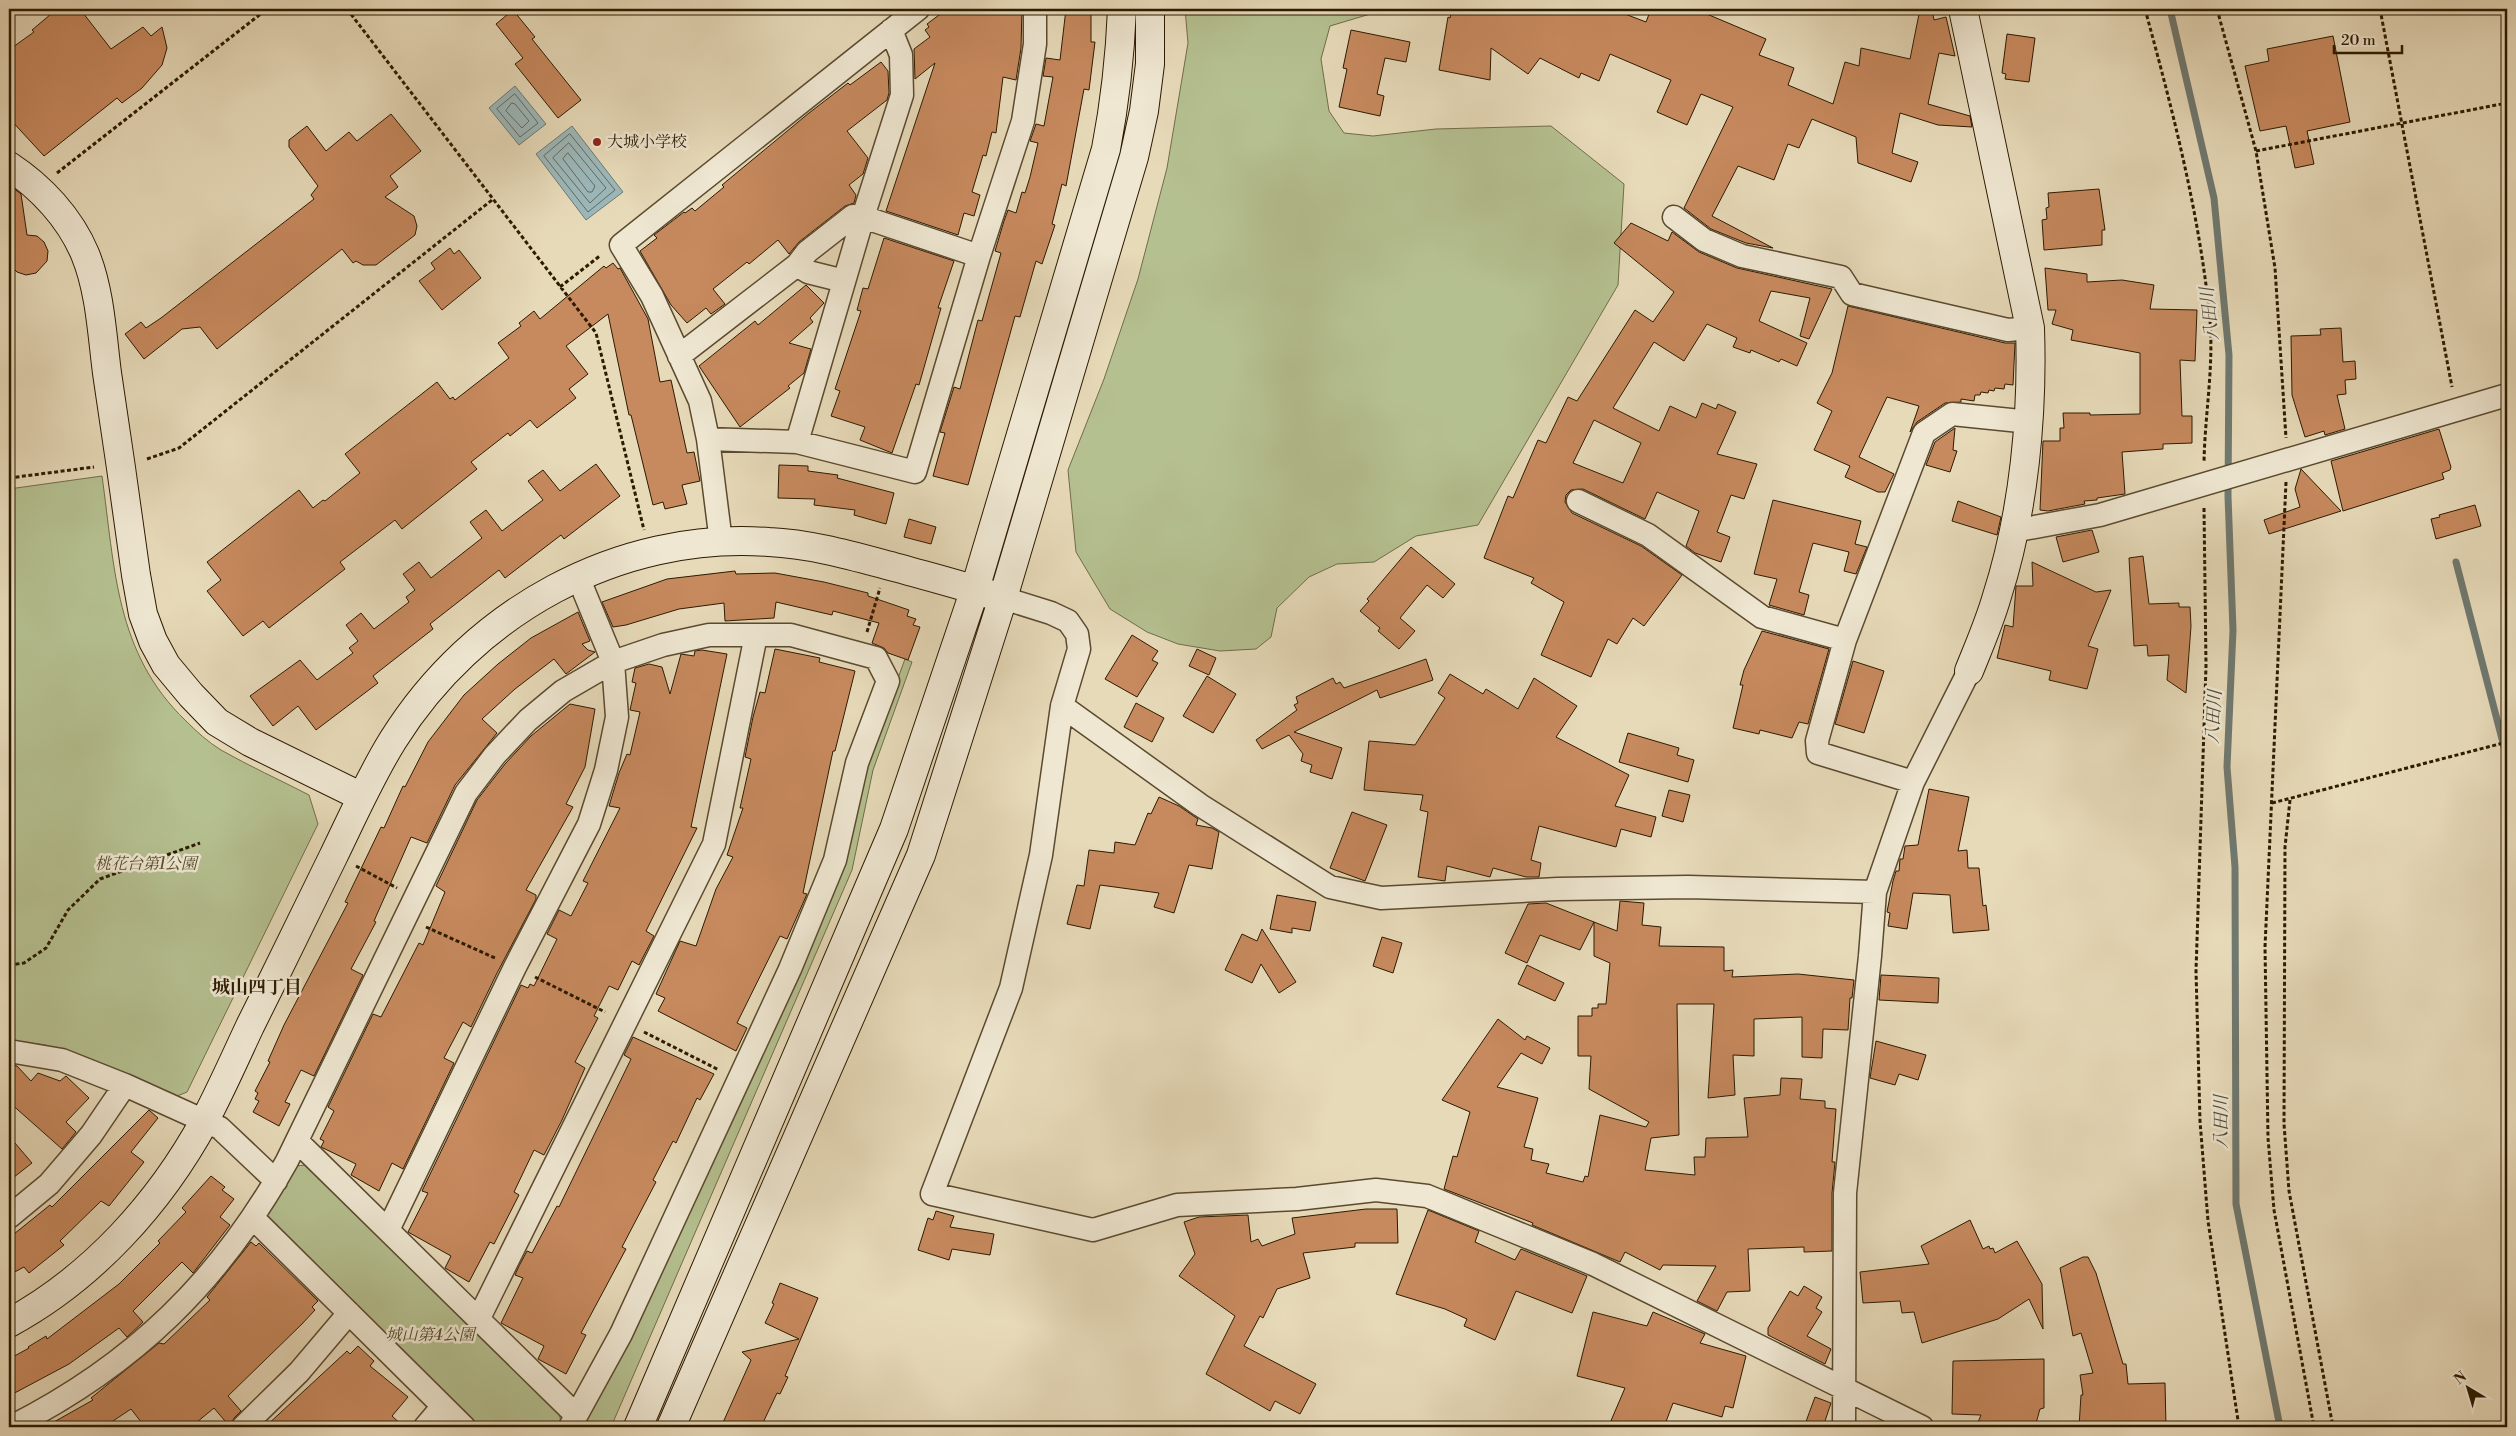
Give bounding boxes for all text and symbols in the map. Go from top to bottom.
scale bar [2334,22,2401,54]
text: 20 m [2341,31,2376,50]
place label: 大城小学校 [607,132,687,152]
marker: 大城小学校 [591,136,603,148]
water label: 八田川 [2196,284,2224,342]
water label: 八田川 [2201,687,2227,745]
park label: 桃花台第1公園 [95,854,200,874]
district label: 城山四丁目 [212,976,302,999]
water label: 八田川 [2210,1093,2233,1149]
park label: 城山第4公園 [386,1325,477,1345]
north arrow [2444,1364,2494,1414]
text: N [2451,1368,2471,1389]

